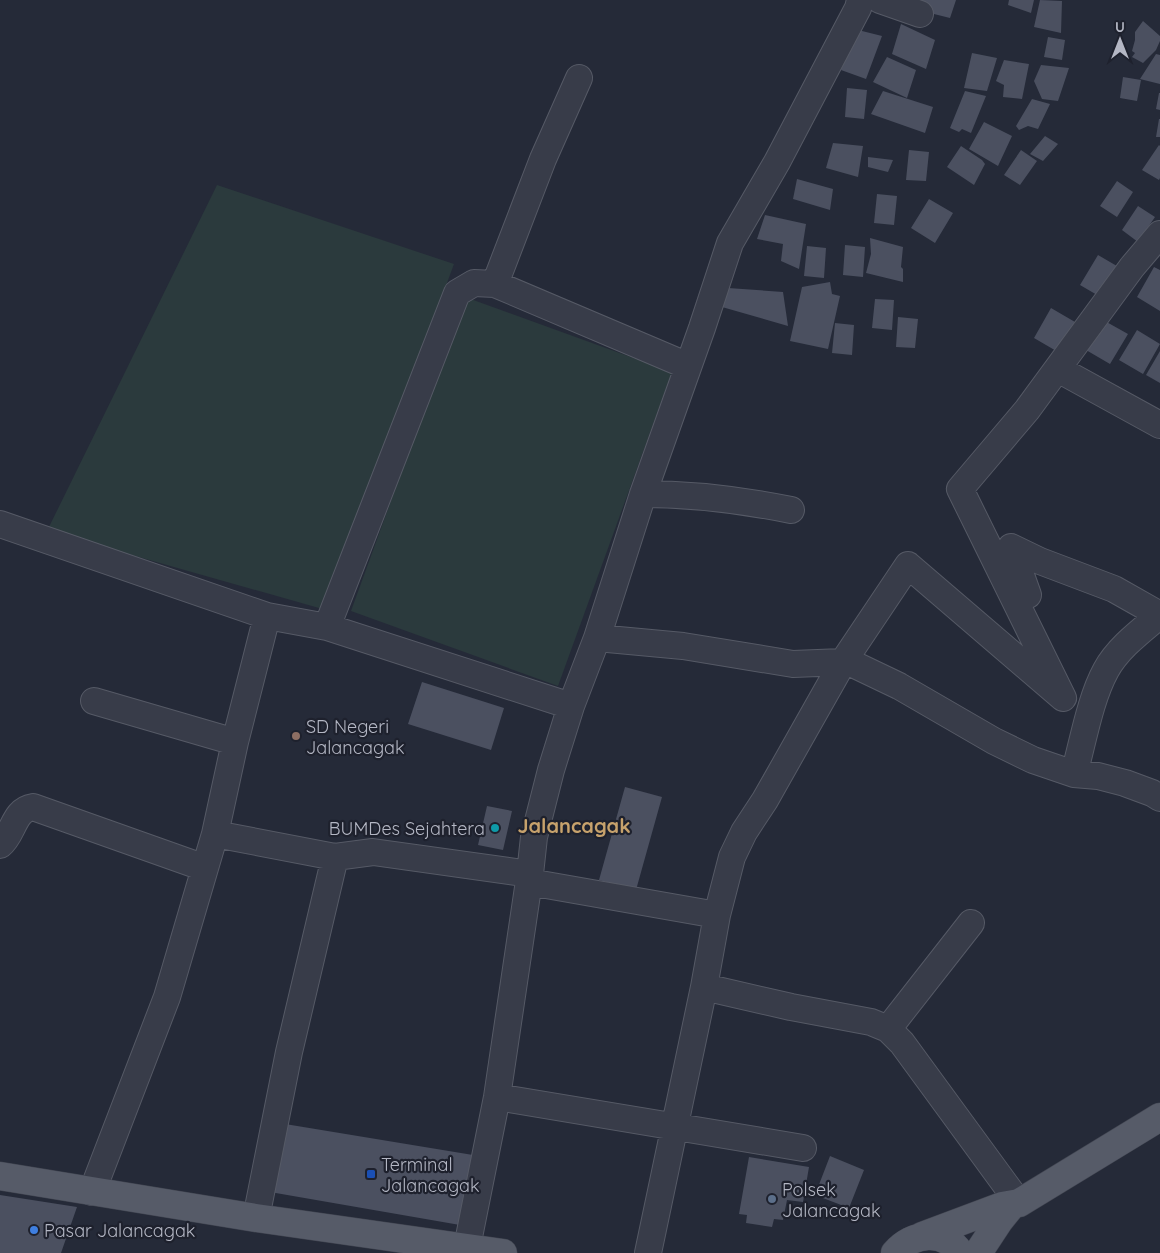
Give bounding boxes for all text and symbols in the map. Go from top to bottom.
north arrow [1095,15,1145,65]
text: U [1115,18,1125,36]
place label: SD Negeri Jalancagak [306,715,405,759]
marker: SD Negeri Jalancagak [290,730,302,742]
district label: Jalancagak [517,813,631,838]
place label: BUMDes Sejahtera [329,817,485,840]
marker: BUMDes Sejahtera [489,822,501,834]
place label: Terminal Jalancagak [381,1153,480,1197]
marker: Terminal Jalancagak [365,1168,377,1180]
place label: Polsek Jalancagak [782,1178,881,1222]
marker: Polsek Jalancagak [766,1193,778,1205]
place label: Pasar Jalancagak [44,1219,195,1242]
marker: Pasar Jalancagak [28,1224,40,1236]

